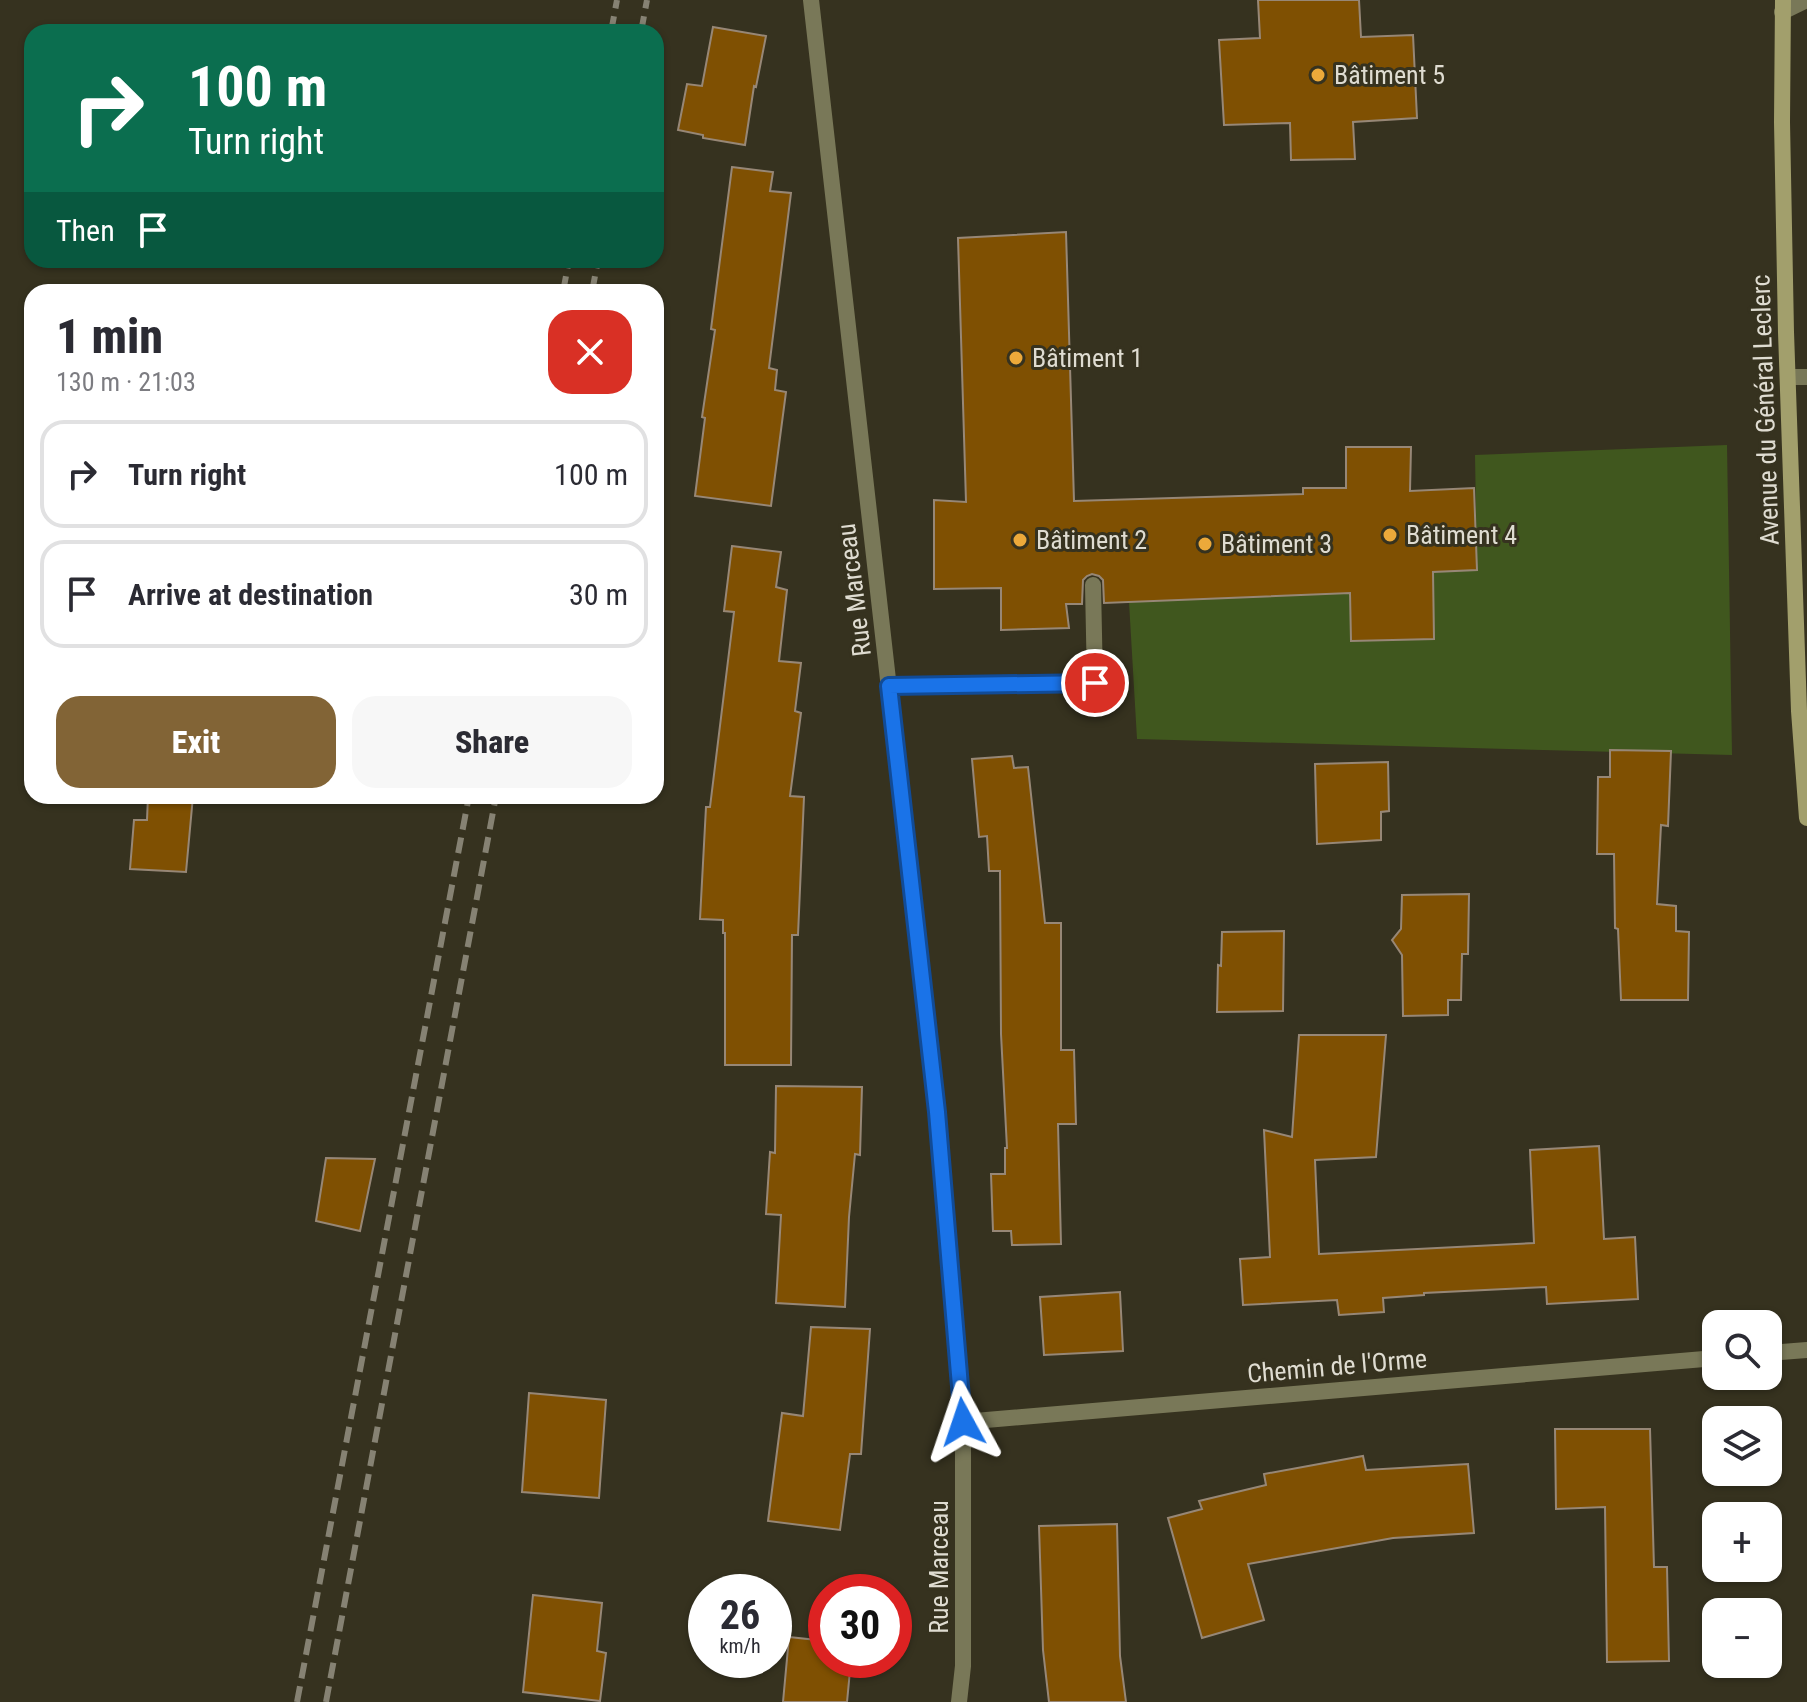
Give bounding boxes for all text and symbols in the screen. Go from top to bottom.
text: 100 m [188,54,327,120]
icon: right [56,56,160,160]
place label: Bâtiment 5 [1334,60,1445,90]
marker: Bâtiment 5 [1309,66,1327,84]
text: Turn right [188,121,324,163]
icon: arrive [131,208,175,252]
text: Then [56,213,115,248]
street label: Avenue du Général Leclerc [1745,274,1785,546]
text: 1 min [56,308,163,365]
button: close [548,310,632,394]
place label: Bâtiment 1 [1032,343,1143,373]
marker: Bâtiment 1 [1007,349,1025,367]
text: 130 m · 21:03 [56,367,196,397]
icon: right [60,452,104,496]
text: Turn right [128,457,246,492]
text: 100 m [554,457,628,492]
place label: Bâtiment 4 [1406,520,1517,550]
street label: Rue Marceau [831,522,877,658]
place label: Bâtiment 2 [1036,525,1147,555]
marker: Bâtiment 4 [1381,526,1399,544]
place label: Bâtiment 3 [1221,529,1332,559]
marker: Bâtiment 2 [1011,531,1029,549]
marker: Bâtiment 3 [1196,535,1214,553]
icon: arrive [60,572,104,616]
text: Arrive at destination [128,577,373,612]
text: 30 m [569,577,628,612]
pin [1061,649,1129,717]
icon: arrive [1073,661,1117,705]
button: Exit [56,696,336,788]
button: Share [352,696,632,788]
map controls [1702,1310,1782,1678]
button: search [1702,1310,1782,1390]
street label: Chemin de l'Orme [1246,1343,1428,1389]
position arrow [921,1380,1005,1464]
button: layers [1702,1406,1782,1486]
street label: Rue Marceau [924,1500,954,1634]
button: + [1702,1502,1782,1582]
speed limit sign: 30 [808,1574,912,1678]
text: 26 [720,1592,760,1639]
button: − [1702,1598,1782,1678]
text: km/h [719,1634,761,1658]

